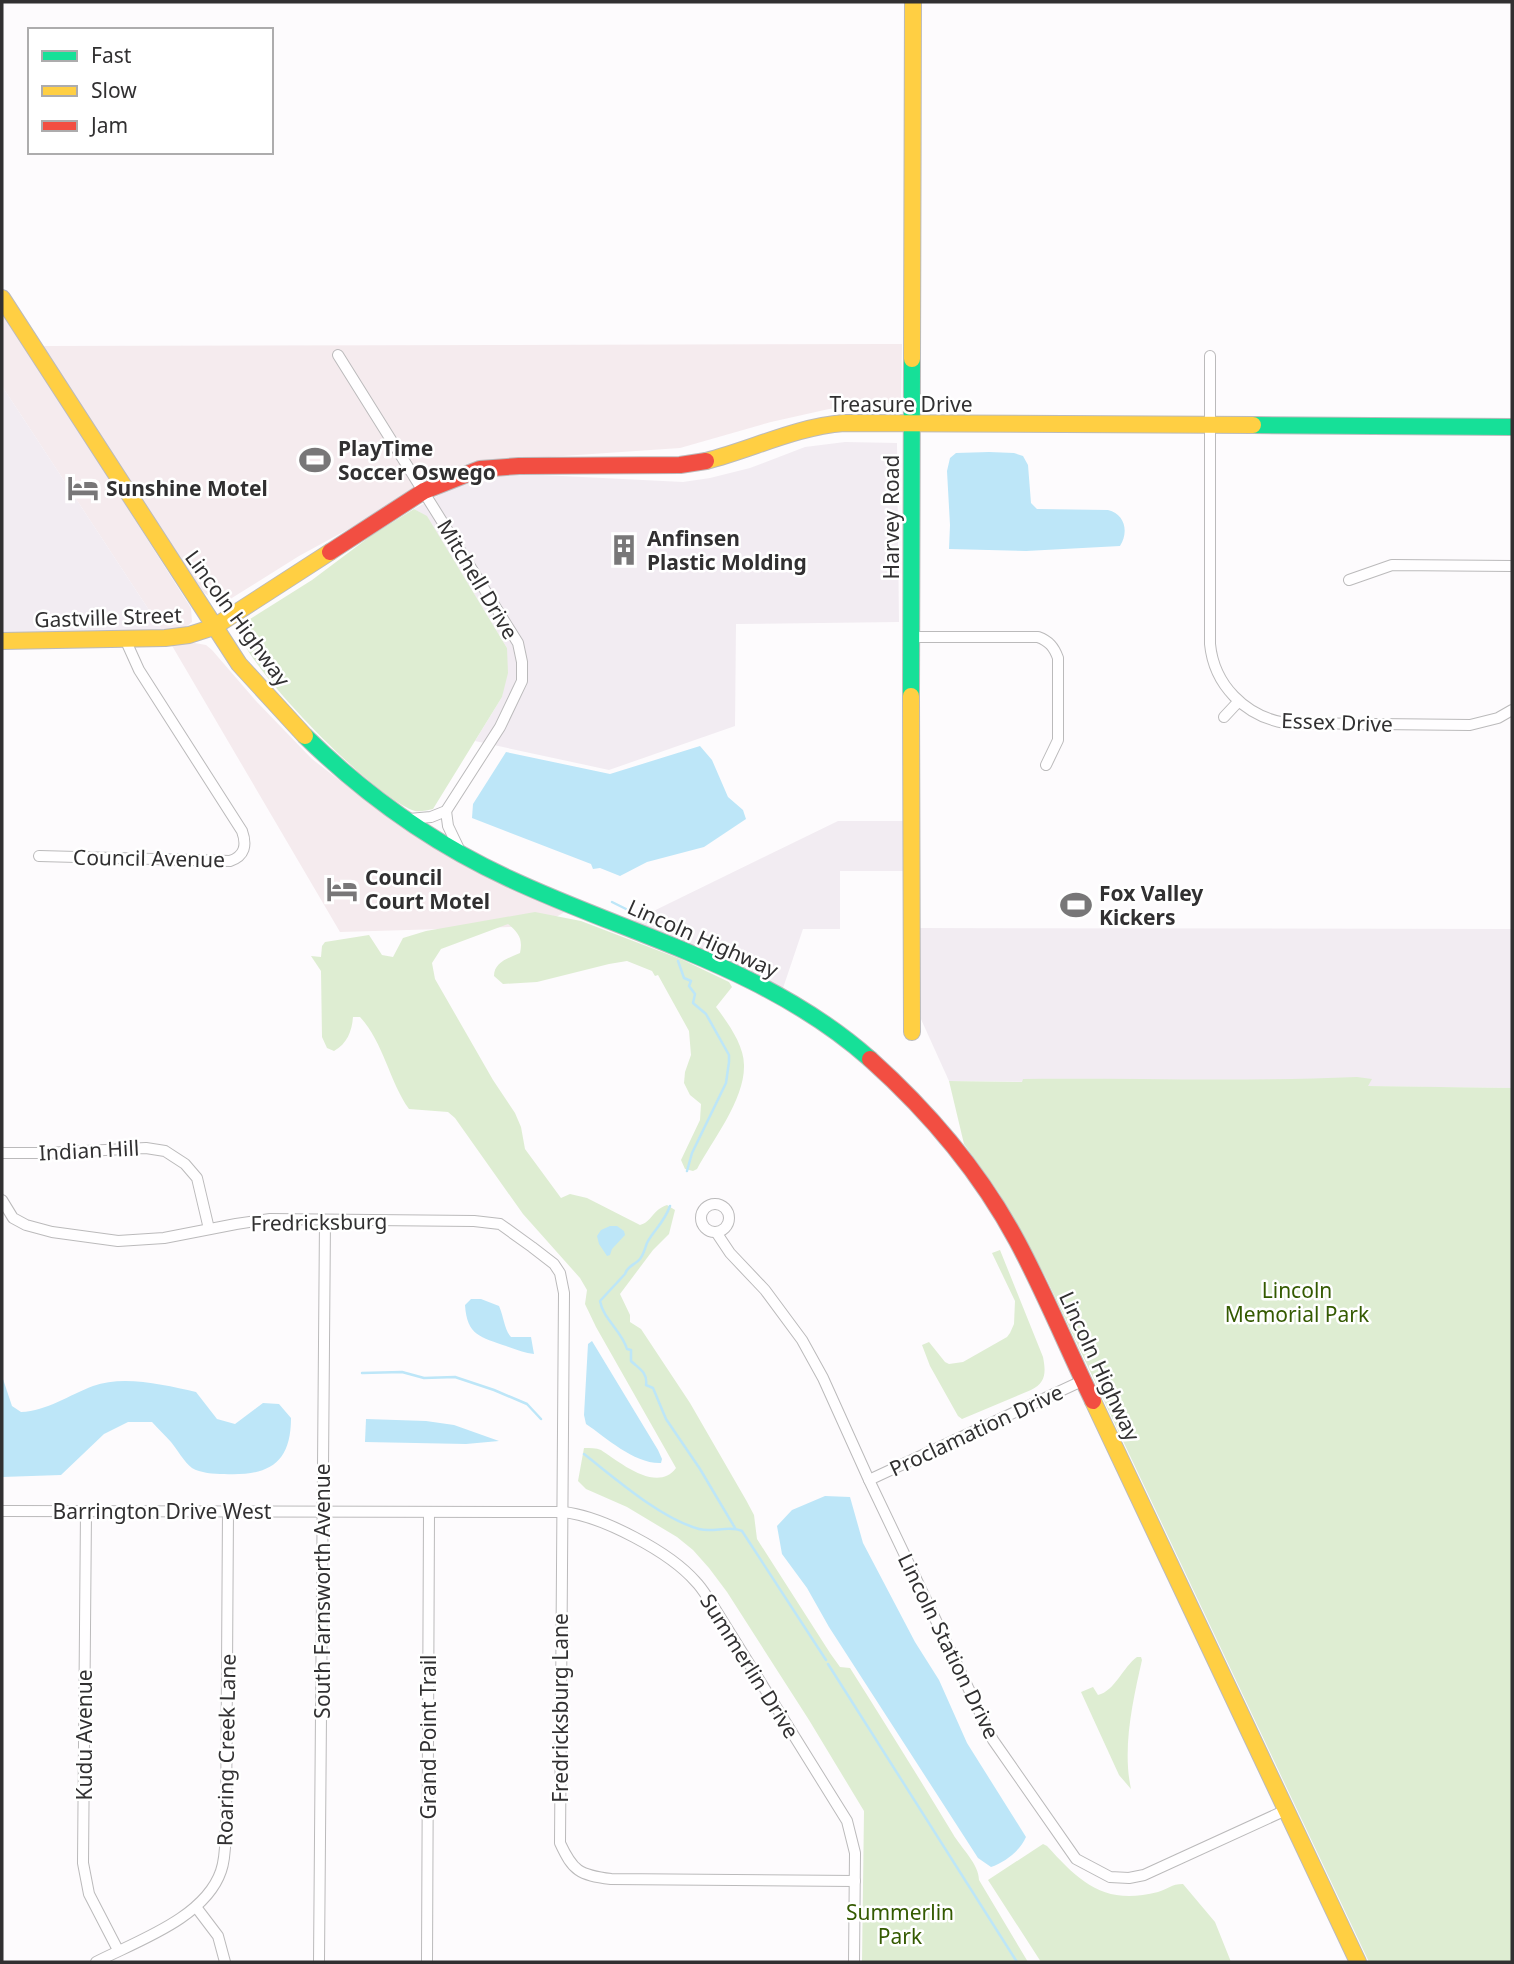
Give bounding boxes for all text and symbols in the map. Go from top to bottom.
legend [28,28,273,154]
text: Fast [91,41,132,69]
text: Slow [91,76,137,104]
text: Jam [89,111,128,139]
street label: Treasure Drive [829,390,973,418]
place label: PlayTime Soccer Oswego [338,434,496,486]
sports icon: PlayTime Soccer Oswego [298,443,332,477]
street label: Harvey Road [877,455,905,579]
hotel icon: Sunshine Motel [66,471,100,505]
place label: Sunshine Motel [106,474,268,502]
street label: Mitchell Drive [431,514,525,644]
place label: Anfinsen Plastic Molding [647,524,807,576]
building icon: Anfinsen Plastic Molding [607,533,641,567]
street label: Lincoln Highway [179,544,297,692]
street label: Gastville Street [34,600,183,634]
street label: Essex Drive [1281,706,1393,738]
street label: Council Avenue [73,843,225,873]
place label: Council Court Motel [365,863,490,915]
hotel icon: Council Court Motel [325,872,359,906]
place label: Fox Valley Kickers [1099,879,1203,931]
sports icon: Fox Valley Kickers [1059,888,1093,922]
street label: Lincoln Highway [623,892,783,984]
street label: Indian Hill [38,1133,140,1167]
street label: Fredricksburg [250,1207,388,1237]
park label: Lincoln Memorial Park [1225,1276,1370,1328]
street label: Lincoln Highway [1053,1287,1147,1446]
street label: Proclamation Drive [885,1377,1067,1483]
street label: South Farnsworth Avenue [308,1463,336,1719]
street label: Barrington Drive West [53,1497,272,1525]
street label: Lincoln Station Drive [892,1549,1006,1743]
street label: Summerlin Drive [694,1588,806,1744]
street label: Fredricksburg Lane [546,1613,574,1803]
street label: Roaring Creek Lane [210,1654,242,1846]
street label: Grand Point Trail [414,1654,442,1820]
street label: Kudu Avenue [70,1669,98,1801]
park label: Summerlin Park [846,1898,954,1950]

